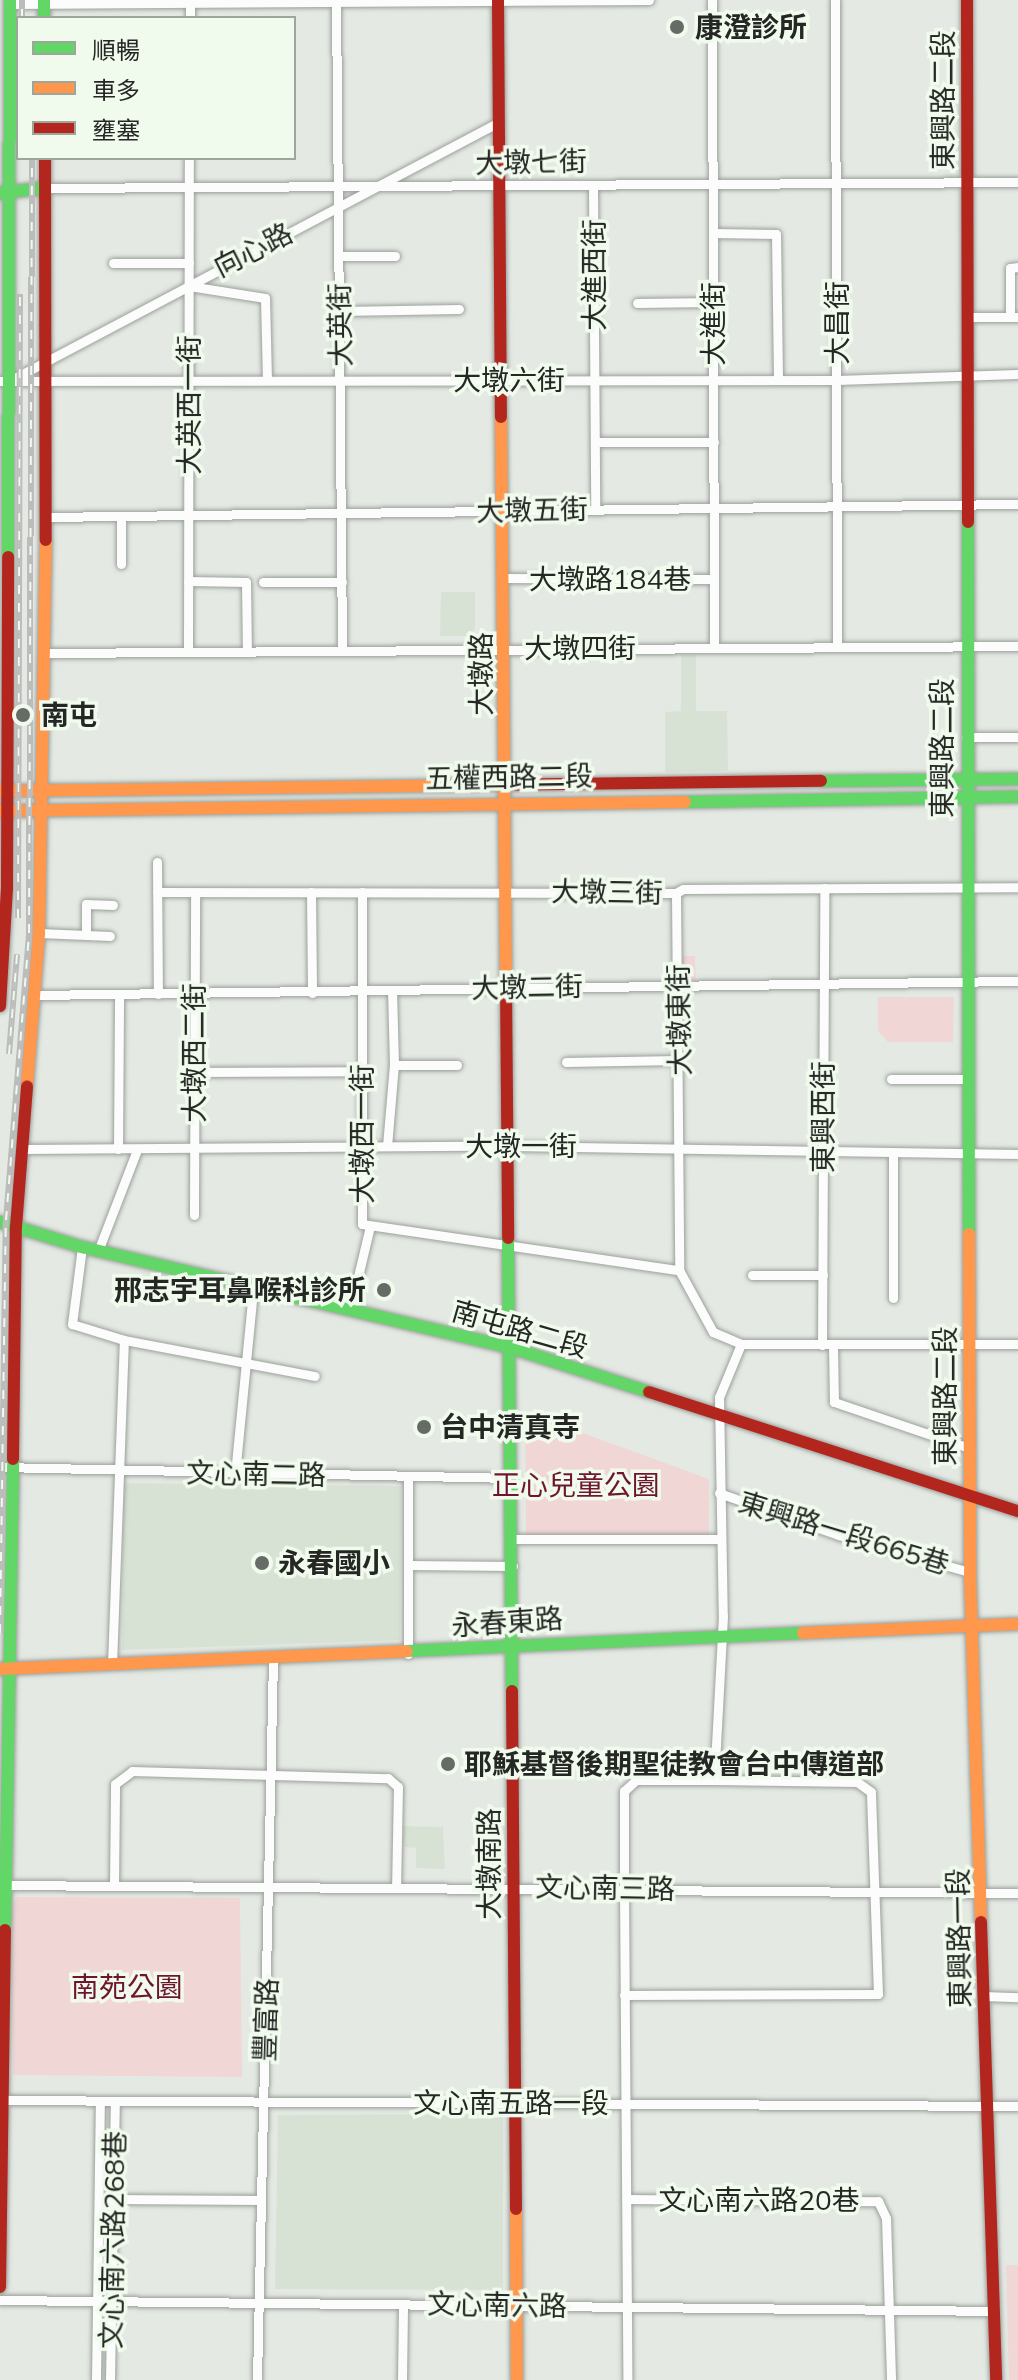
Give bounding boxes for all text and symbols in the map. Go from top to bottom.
place label: 康澄診所 [695,10,807,44]
legend [16,16,296,160]
marker: 康澄診所 [666,16,688,38]
street label: 東興路二段 [926,30,960,170]
text: 順暢 [92,35,140,65]
text: 車多 [92,75,140,105]
text: 壅塞 [92,115,140,145]
street label: 大墩七街 [475,144,587,180]
street label: 向心路 [208,216,298,284]
street label: 大進西街 [577,219,611,331]
street label: 大昌街 [820,281,854,365]
street label: 大進街 [696,282,730,366]
street label: 大英街 [322,283,358,367]
street label: 大英西一街 [172,335,206,475]
street label: 大墩六街 [453,363,565,397]
street label: 大墩五街 [476,492,588,528]
street label: 大墩路184巷 [529,562,691,596]
street label: 大墩四街 [524,631,636,665]
street label: 大墩路 [464,632,498,716]
street label: 東興路二段 [925,678,959,818]
place label: 南屯 [41,698,97,732]
marker: 南屯 [12,704,34,726]
street label: 五權西路二段 [425,759,593,795]
street label: 大墩三街 [551,874,663,910]
street label: 大墩東街 [661,964,697,1076]
street label: 大墩二街 [471,969,583,1005]
street label: 大墩西二街 [177,983,211,1123]
street label: 東興西街 [806,1061,840,1173]
street label: 大墩西一街 [345,1064,379,1204]
street label: 大墩一街 [465,1129,577,1163]
place label: 邢志宇耳鼻喉科診所 [114,1273,366,1307]
marker: 邢志宇耳鼻喉科診所 [373,1279,395,1301]
street label: 南屯路二段 [448,1294,592,1364]
street label: 東興路二段 [928,1326,962,1466]
place label: 台中清真寺 [440,1410,580,1444]
marker: 台中清真寺 [415,1418,433,1436]
street label: 文心南二路 [186,1456,326,1492]
park label: 正心兒童公園 [492,1468,660,1502]
street label: 東興路一段665巷 [735,1485,953,1581]
place label: 永春國小 [278,1546,390,1580]
marker: 永春國小 [253,1554,271,1572]
street label: 永春東路 [450,1601,564,1643]
place label: 耶穌基督後期聖徒教會台中傳道部 [464,1747,884,1781]
marker: 耶穌基督後期聖徒教會台中傳道部 [439,1755,457,1773]
street label: 大墩南路 [472,1808,506,1920]
street label: 東興路一段 [941,1868,977,2008]
street label: 文心南三路 [535,1870,675,1906]
park label: 南苑公園 [71,1970,183,2004]
street label: 豐富路 [248,1977,284,2063]
street label: 文心南五路一段 [413,2086,609,2120]
street label: 文心南六路268巷 [94,2131,132,2349]
street label: 文心南六路20巷 [658,2183,860,2217]
street label: 文心南六路 [427,2287,567,2323]

